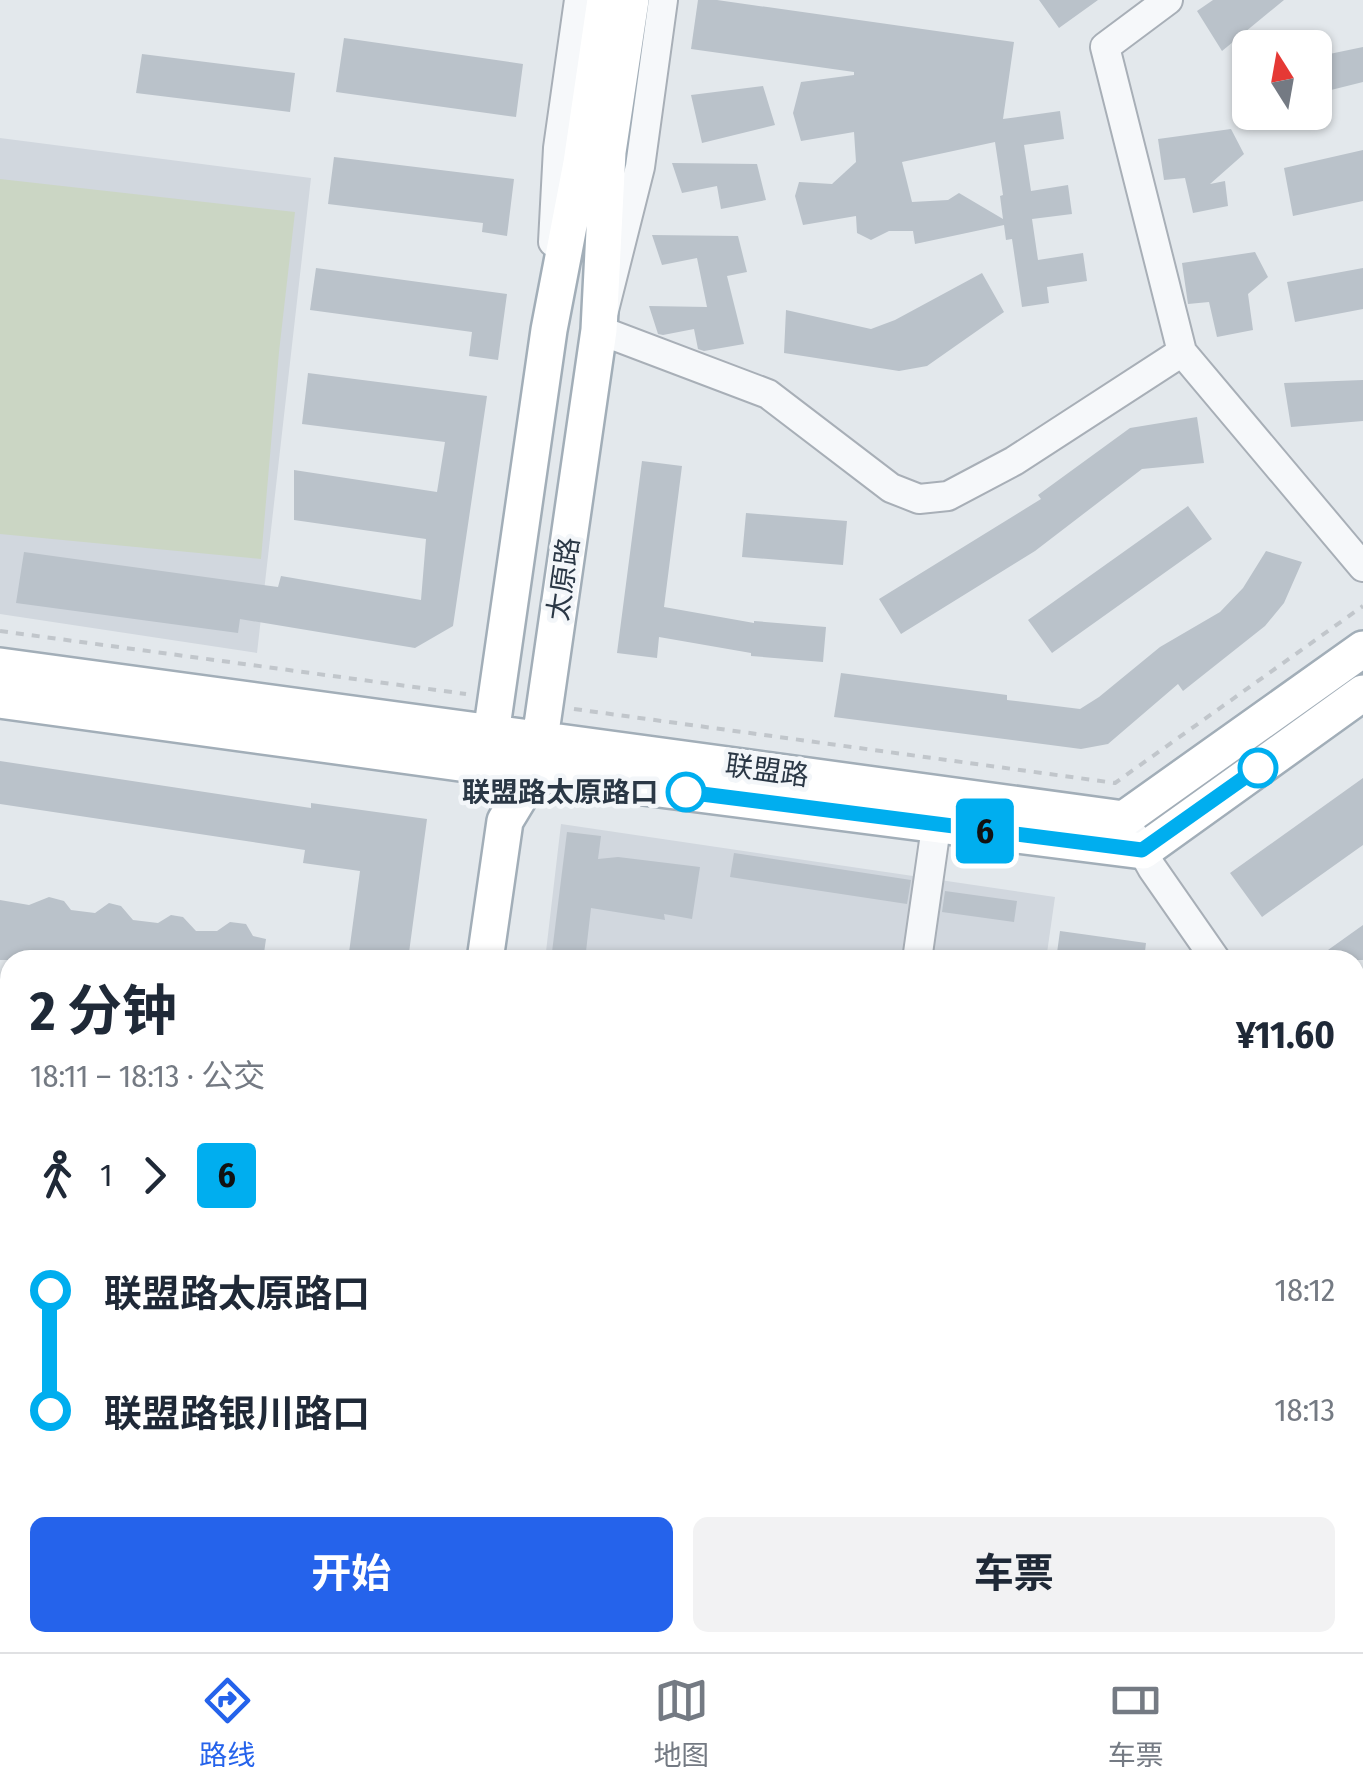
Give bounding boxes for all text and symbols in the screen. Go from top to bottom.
north arrow [1232,30,1332,130]
map controls [1232,30,1332,130]
street label: 太原路 [541,535,586,623]
street label: 联盟路 [723,748,811,793]
unlabelled marker [1239,749,1277,787]
marker: 联盟路太原路口 [667,773,705,811]
place label: 联盟路太原路口 [462,776,658,809]
line badge: 6 [952,798,1018,864]
text: 6 [976,810,994,852]
text: 2 分钟 [30,979,177,1045]
text: ¥11.60 [1236,1012,1335,1058]
text: 18:11 – 18:13 · 公交 [30,1057,265,1095]
icon: walk [30,1148,85,1203]
icon: forward [127,1148,182,1203]
text: 6 [217,1154,236,1196]
text: 1 [100,1156,112,1194]
text: 联盟路太原路口 [104,1271,370,1317]
text: 18:12 [1274,1271,1335,1309]
text: 联盟路银川路口 [104,1391,370,1437]
text: 18:13 [1274,1391,1335,1429]
button: 开始 [30,1517,673,1632]
button: 车票 [693,1517,1335,1632]
tab: 路线 [199,1673,255,1773]
tab: 地图 [653,1673,710,1773]
tab: 车票 [1108,1673,1164,1773]

